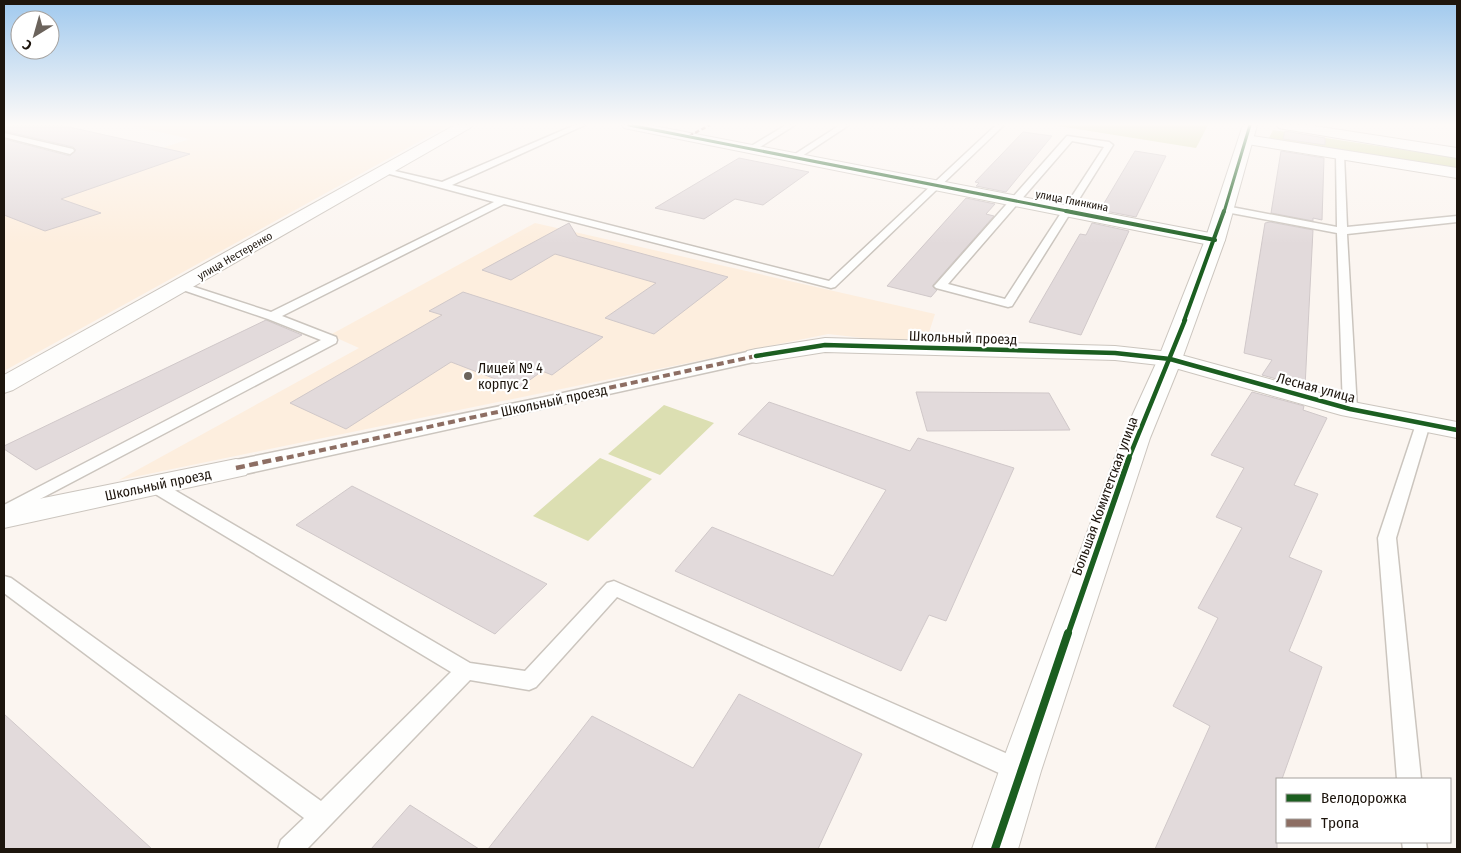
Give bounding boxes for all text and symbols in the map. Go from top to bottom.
north arrow [10,10,60,60]
text: С [19,36,36,54]
street label: улица Глинкина [1035,188,1109,214]
street label: улица Нестеренко [195,229,275,283]
street label: Школьный проезд [909,328,1017,348]
place label: Лицей № 4 корпус 2 [478,360,543,393]
street label: Лесная улица [1275,369,1357,407]
marker: Лицей № 4 корпус 2 [462,370,474,382]
street label: Школьный проезд [499,381,609,421]
street label: Большая Комитетская улица [1068,414,1142,578]
street label: Школьный проезд [103,465,213,505]
legend [1276,778,1451,843]
text: Велодорожка [1321,789,1407,807]
text: Тропа [1321,814,1359,832]

